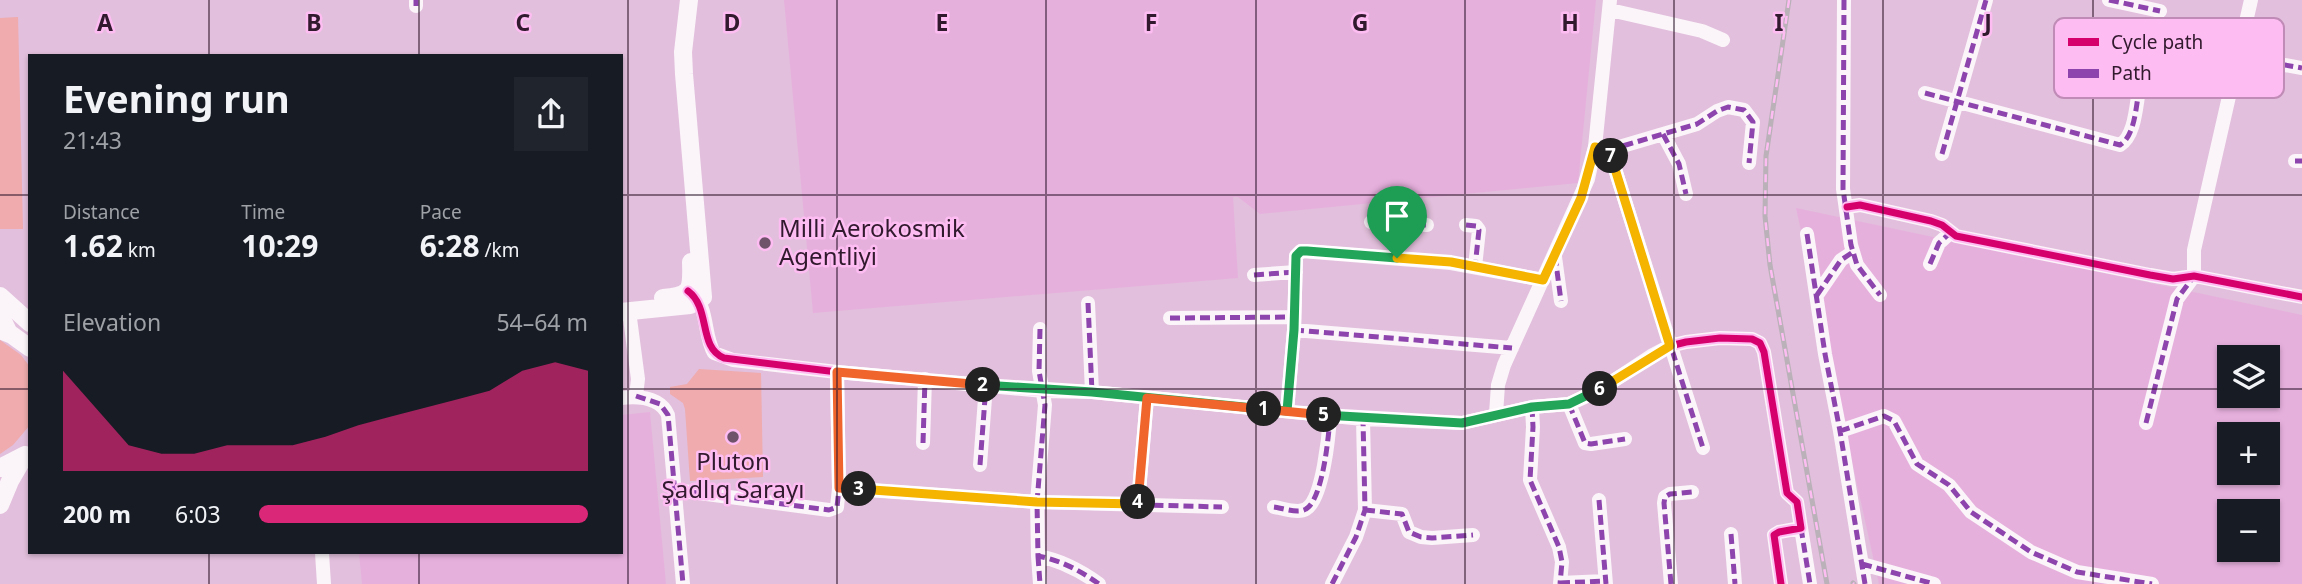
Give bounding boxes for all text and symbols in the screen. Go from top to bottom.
text: A [97,6,113,38]
text: B [306,6,322,38]
text: C [516,6,531,38]
text: D [724,6,740,38]
text: E [936,6,948,38]
text: F [1145,6,1157,38]
text: G [1352,6,1368,38]
text: H [1561,6,1579,38]
text: I [1775,6,1784,38]
text: J [1982,6,1992,38]
legend [2054,18,2284,98]
text: Cycle path [2111,29,2203,55]
text: Path [2111,60,2152,86]
text: Evening run [63,72,290,124]
button: share [514,77,588,151]
text: 21:43 [63,124,122,156]
pin: 7 [1594,138,1628,174]
text: 7 [1605,142,1616,168]
pin [1367,186,1427,258]
icon: arrive [1378,197,1416,235]
text: Distance [63,199,140,225]
text: Time [241,199,285,225]
text: Pace [420,199,462,225]
place label: Milli Aerokosmik Agentliyi [779,211,965,272]
text: 1.62 [63,225,123,266]
text: 10:29 [241,225,318,266]
text: 6:28 [420,225,480,266]
marker: Milli Aerokosmik Agentliyi [757,235,773,251]
text: km [123,237,156,263]
text: /km [480,237,520,263]
text: Elevation [63,306,161,338]
text: 54–64 m [496,306,588,338]
map controls [2217,345,2280,562]
button: layers [2217,345,2280,408]
pin: 2 [965,368,1000,402]
text: 2 [977,371,988,397]
pin: 6 [1582,372,1618,406]
text: 6 [1594,375,1605,401]
pin: 1 [1246,392,1282,426]
text: 1 [1258,395,1269,421]
pin: 5 [1306,398,1342,432]
text: 5 [1318,401,1329,427]
button: + [2217,422,2280,485]
marker: Pluton Şadlıq Sarayı [725,429,741,445]
place label: Pluton Şadlıq Sarayı [662,444,804,505]
pin: 3 [842,472,876,506]
text: 3 [853,475,864,501]
pin: 4 [1120,484,1156,520]
text: 4 [1132,488,1143,514]
text: 200 m [63,498,131,530]
text: 6:03 [175,498,221,530]
button: − [2217,499,2280,562]

